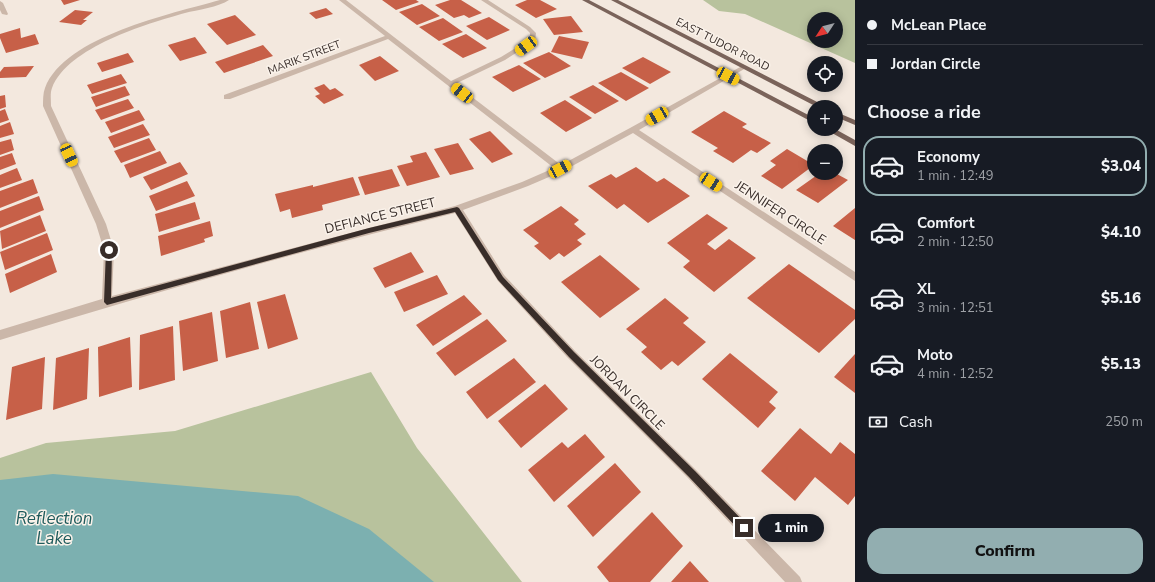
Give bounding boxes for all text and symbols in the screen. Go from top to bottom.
north arrow [807,12,843,48]
map controls [807,12,843,180]
street label: EAST TUDOR ROAD [673,14,772,75]
text: McLean Place [891,15,986,35]
car [513,34,539,58]
street label: MARIK STREET [265,36,343,78]
text: Jordan Circle [891,54,980,74]
button: locate [807,56,843,92]
car [715,65,741,87]
car [449,81,475,105]
button: + [807,100,843,136]
text: Choose a ride [867,100,981,124]
car [644,105,670,127]
car [58,142,80,168]
button: − [807,144,843,180]
text: Economy [917,147,980,167]
icon: car [869,148,905,184]
text: $3.04 [1101,156,1141,176]
car [547,158,573,180]
text: 1 min · 12:49 [917,167,993,185]
car [698,170,724,194]
street label: JENNIFER CIRCLE [731,176,829,249]
street label: DEFIANCE STREET [323,193,438,238]
text: Comfort [917,213,974,233]
icon: car [869,214,905,250]
text: $4.10 [1101,222,1141,242]
text: 2 min · 12:50 [917,233,993,251]
route start [100,241,118,259]
text: XL [917,279,936,299]
icon: car [869,280,905,316]
text: $5.16 [1101,288,1141,308]
text: 3 min · 12:51 [917,299,993,317]
text: Moto [917,345,953,365]
icon: car [869,346,905,382]
street label: JORDAN CIRCLE [585,351,669,434]
text: $5.13 [1101,354,1141,374]
text: 4 min · 12:52 [917,365,993,383]
icon: cash [867,411,889,433]
text: Cash [899,412,933,432]
text: 250 m [1105,413,1143,431]
water label: Reflection Lake [16,507,92,550]
callout: 1 min [758,514,824,542]
route end [735,519,753,537]
text: 1 min [774,519,808,537]
button: Confirm [867,528,1143,574]

